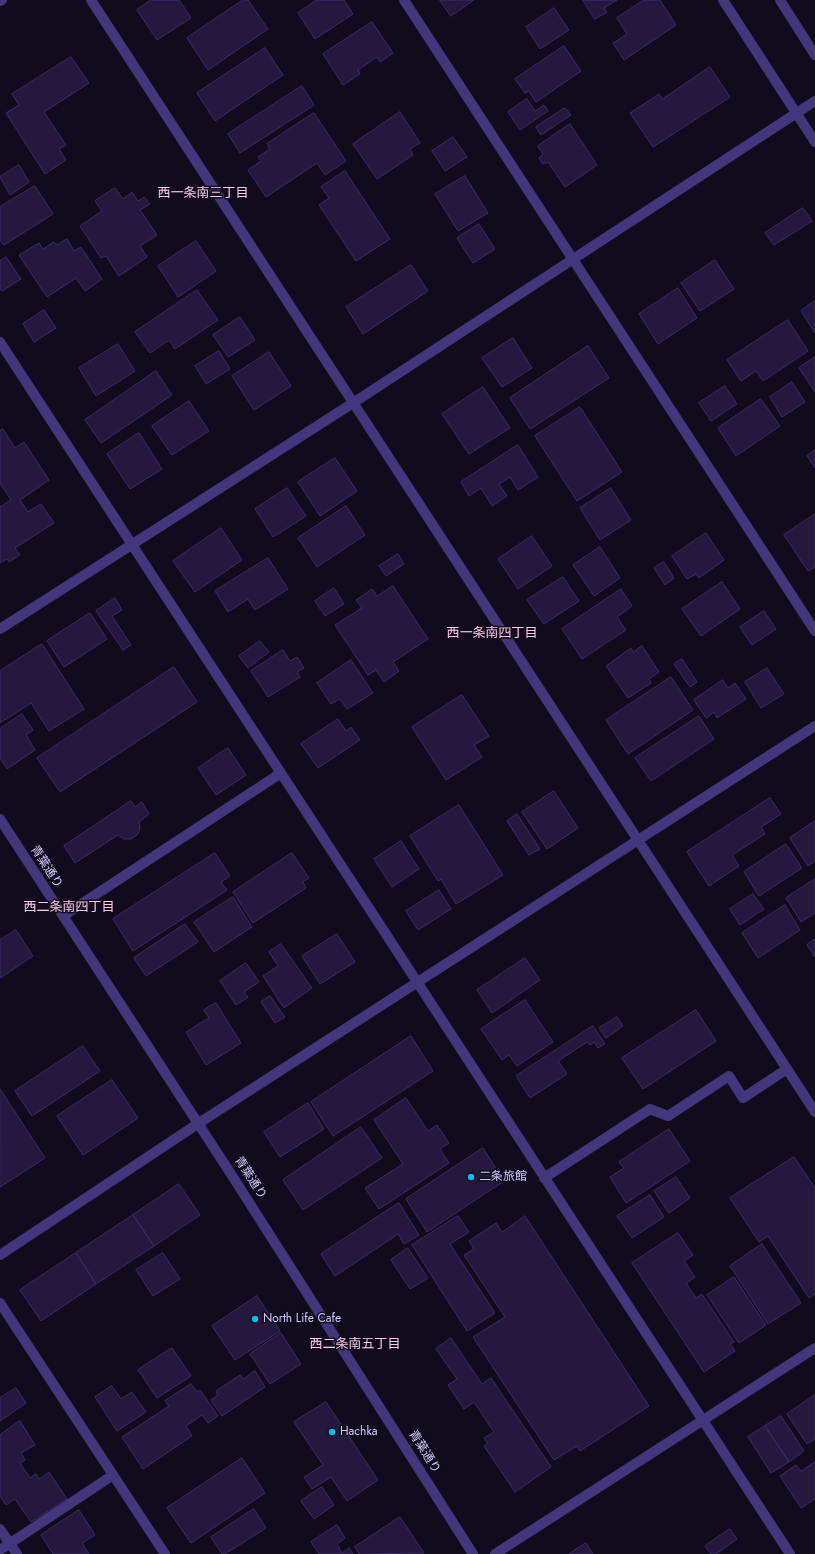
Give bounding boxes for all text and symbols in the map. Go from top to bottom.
district label: 西一条南三丁目 [158,186,248,202]
district label: 西一条南四丁目 [447,626,537,642]
street label: 青葉通り [27,843,65,891]
district label: 西二条南四丁目 [24,900,114,916]
street label: 青葉通り [231,1154,269,1202]
place label: 二条旅館 [479,1170,527,1184]
marker: 二条旅館 [466,1172,476,1182]
place label: North Life Cafe [263,1312,341,1326]
marker: North Life Cafe [250,1314,260,1324]
district label: 西二条南五丁目 [310,1337,400,1353]
place label: Hachka [340,1425,377,1439]
marker: Hachka [327,1427,337,1437]
street label: 青葉通り [405,1428,443,1476]

